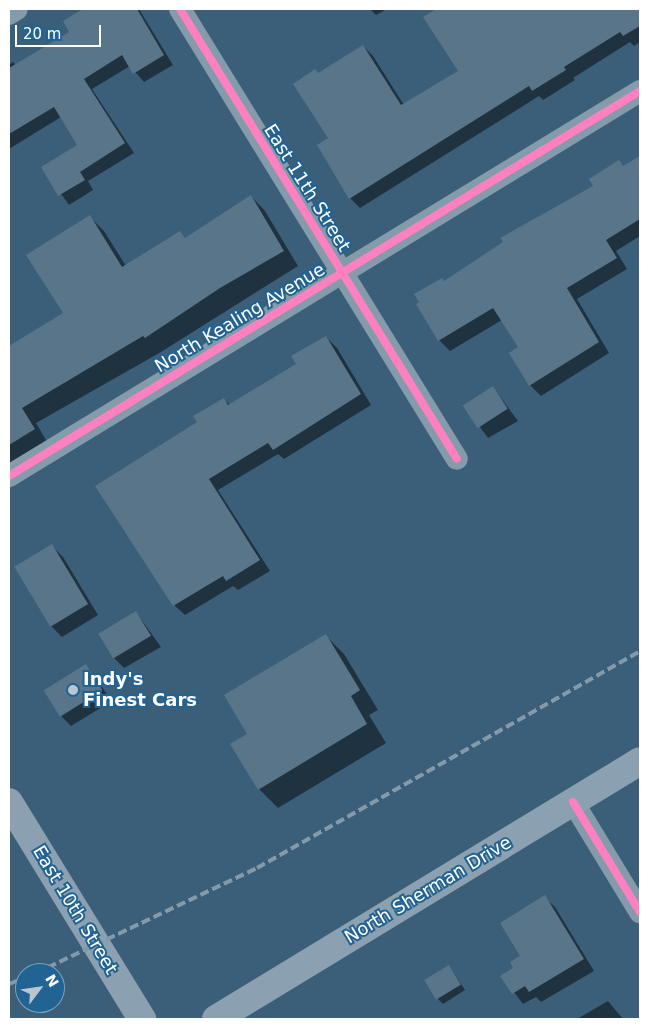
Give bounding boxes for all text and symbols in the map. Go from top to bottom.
scale bar [18,15,104,47]
text: 20 m [23,25,61,43]
street label: East 11th Street [259,120,355,256]
street label: North Kealing Avenue [151,259,329,377]
place label: Indy's Finest Cars [83,669,197,712]
marker: Indy's Finest Cars [67,684,79,696]
street label: North Sherman Drive [341,832,515,948]
street label: East 10th Street [28,842,122,978]
north arrow [15,963,65,1013]
text: N [42,972,62,990]

